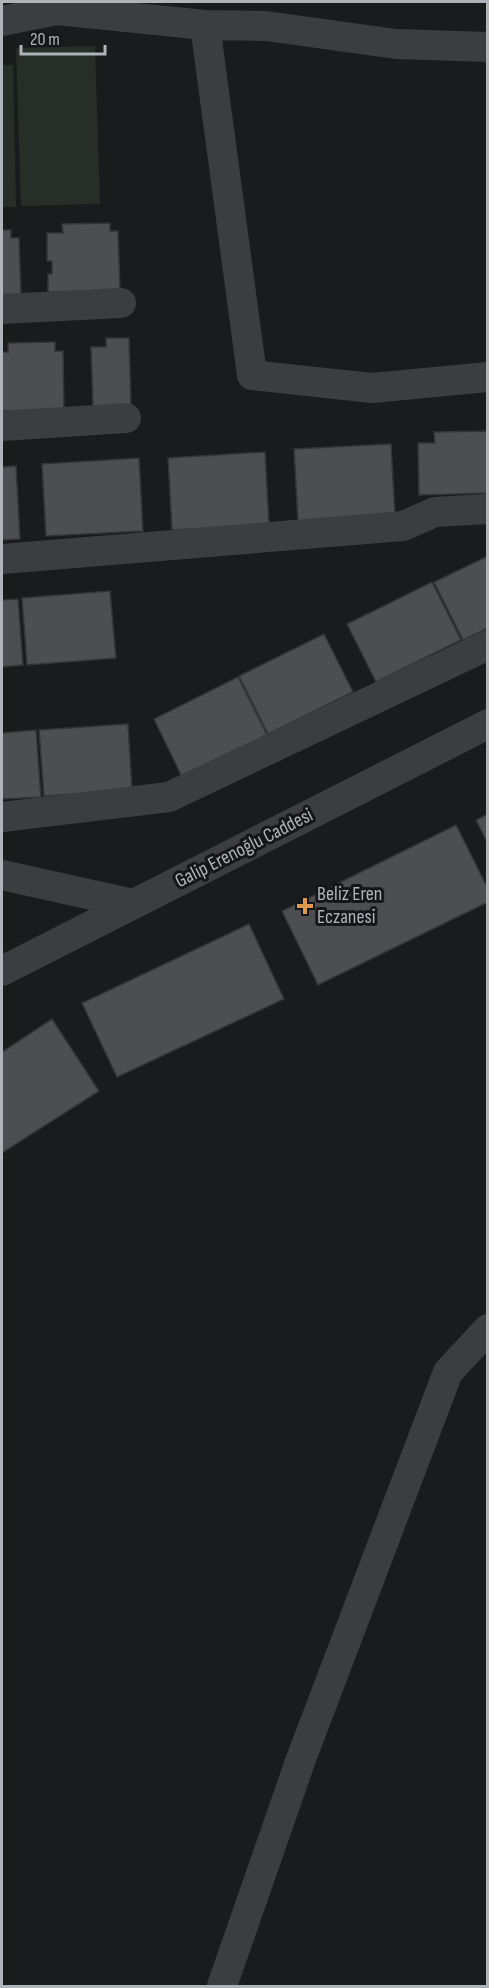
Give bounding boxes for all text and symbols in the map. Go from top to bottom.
scale bar [21,18,105,56]
text: 20 m [30,29,60,50]
street label: Galip Erenoğlu Caddesi [171,803,317,893]
place label: Beliz Eren Eczanesi [317,882,382,929]
marker: Beliz Eren Eczanesi [298,899,312,913]

